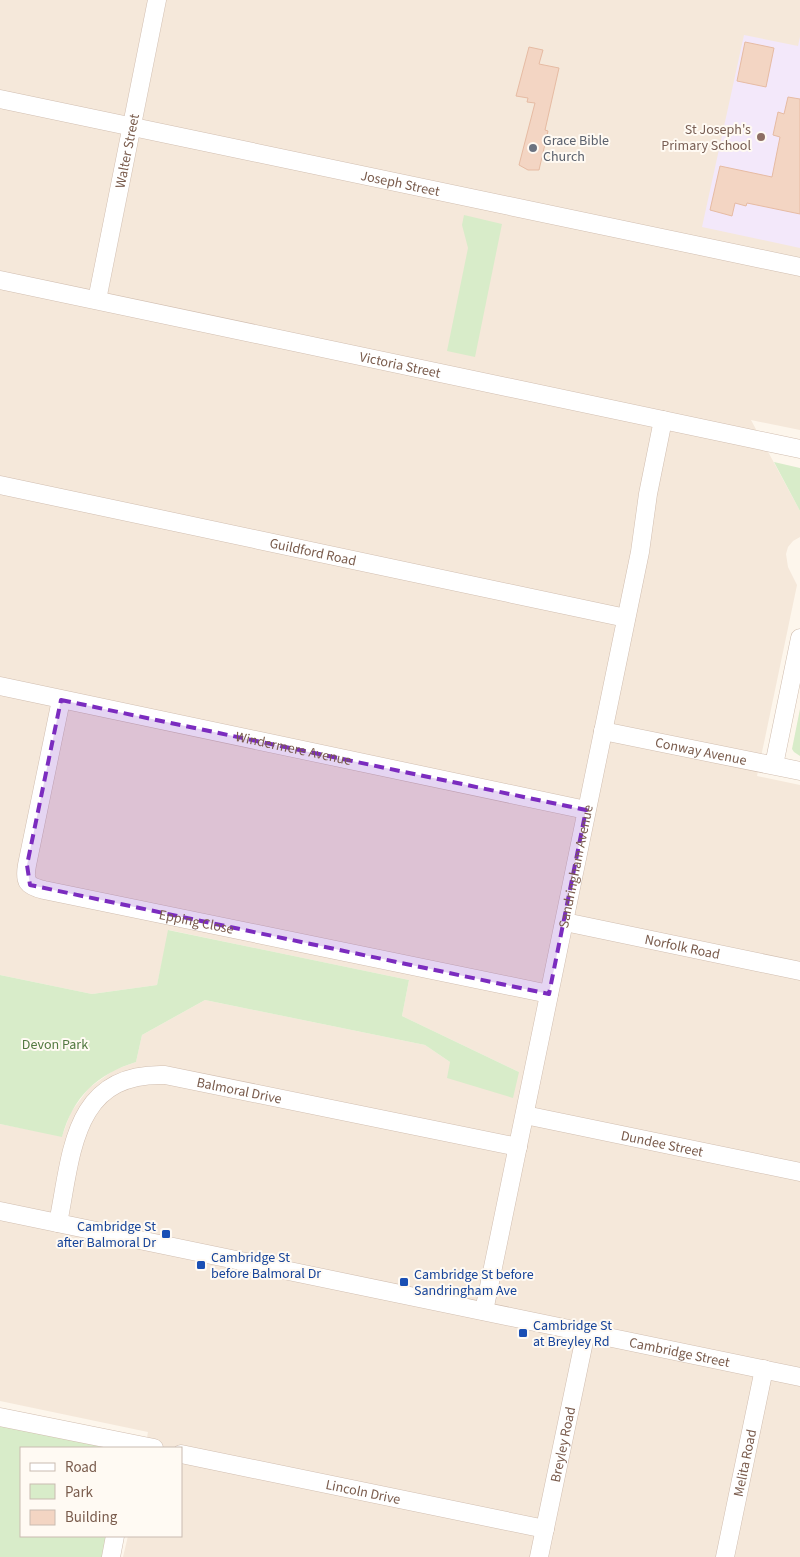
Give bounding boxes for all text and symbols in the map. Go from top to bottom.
street label: Walter Street [111,112,145,190]
place label: St Joseph's Primary School [661,120,751,156]
place label: Grace Bible Church [543,131,609,167]
marker: St Joseph's Primary School [755,131,767,143]
marker: Grace Bible Church [527,142,539,154]
street label: Joseph Street [359,166,442,202]
street label: Victoria Street [358,347,443,384]
street label: Guildford Road [268,534,358,571]
street label: Windermere Avenue [234,727,353,771]
street label: Conway Avenue [653,733,748,771]
street label: Sandringham Avenue [554,803,599,930]
street label: Epping Close [157,905,236,940]
street label: Norfolk Road [643,930,722,965]
park label: Devon Park [22,1035,88,1055]
street label: Balmoral Drive [195,1073,283,1110]
street label: Dundee Street [619,1126,705,1163]
place label: Cambridge St after Balmoral Dr [57,1217,156,1253]
marker: Cambridge St after Balmoral Dr [160,1228,172,1240]
place label: Cambridge St before Balmoral Dr [211,1248,321,1284]
marker: Cambridge St before Balmoral Dr [195,1259,207,1271]
place label: Cambridge St before Sandringham Ave [414,1265,534,1301]
marker: Cambridge St before Sandringham Ave [398,1276,410,1288]
place label: Cambridge St at Breyley Rd [533,1316,612,1352]
marker: Cambridge St at Breyley Rd [517,1327,529,1339]
street label: Cambridge Street [627,1333,732,1373]
street label: Breyley Road [546,1405,581,1484]
street label: Melita Road [729,1428,762,1499]
legend [20,1447,182,1537]
text: Road [65,1457,97,1478]
street label: Lincoln Drive [324,1475,402,1510]
text: Park [65,1482,94,1503]
text: Building [65,1507,118,1528]

